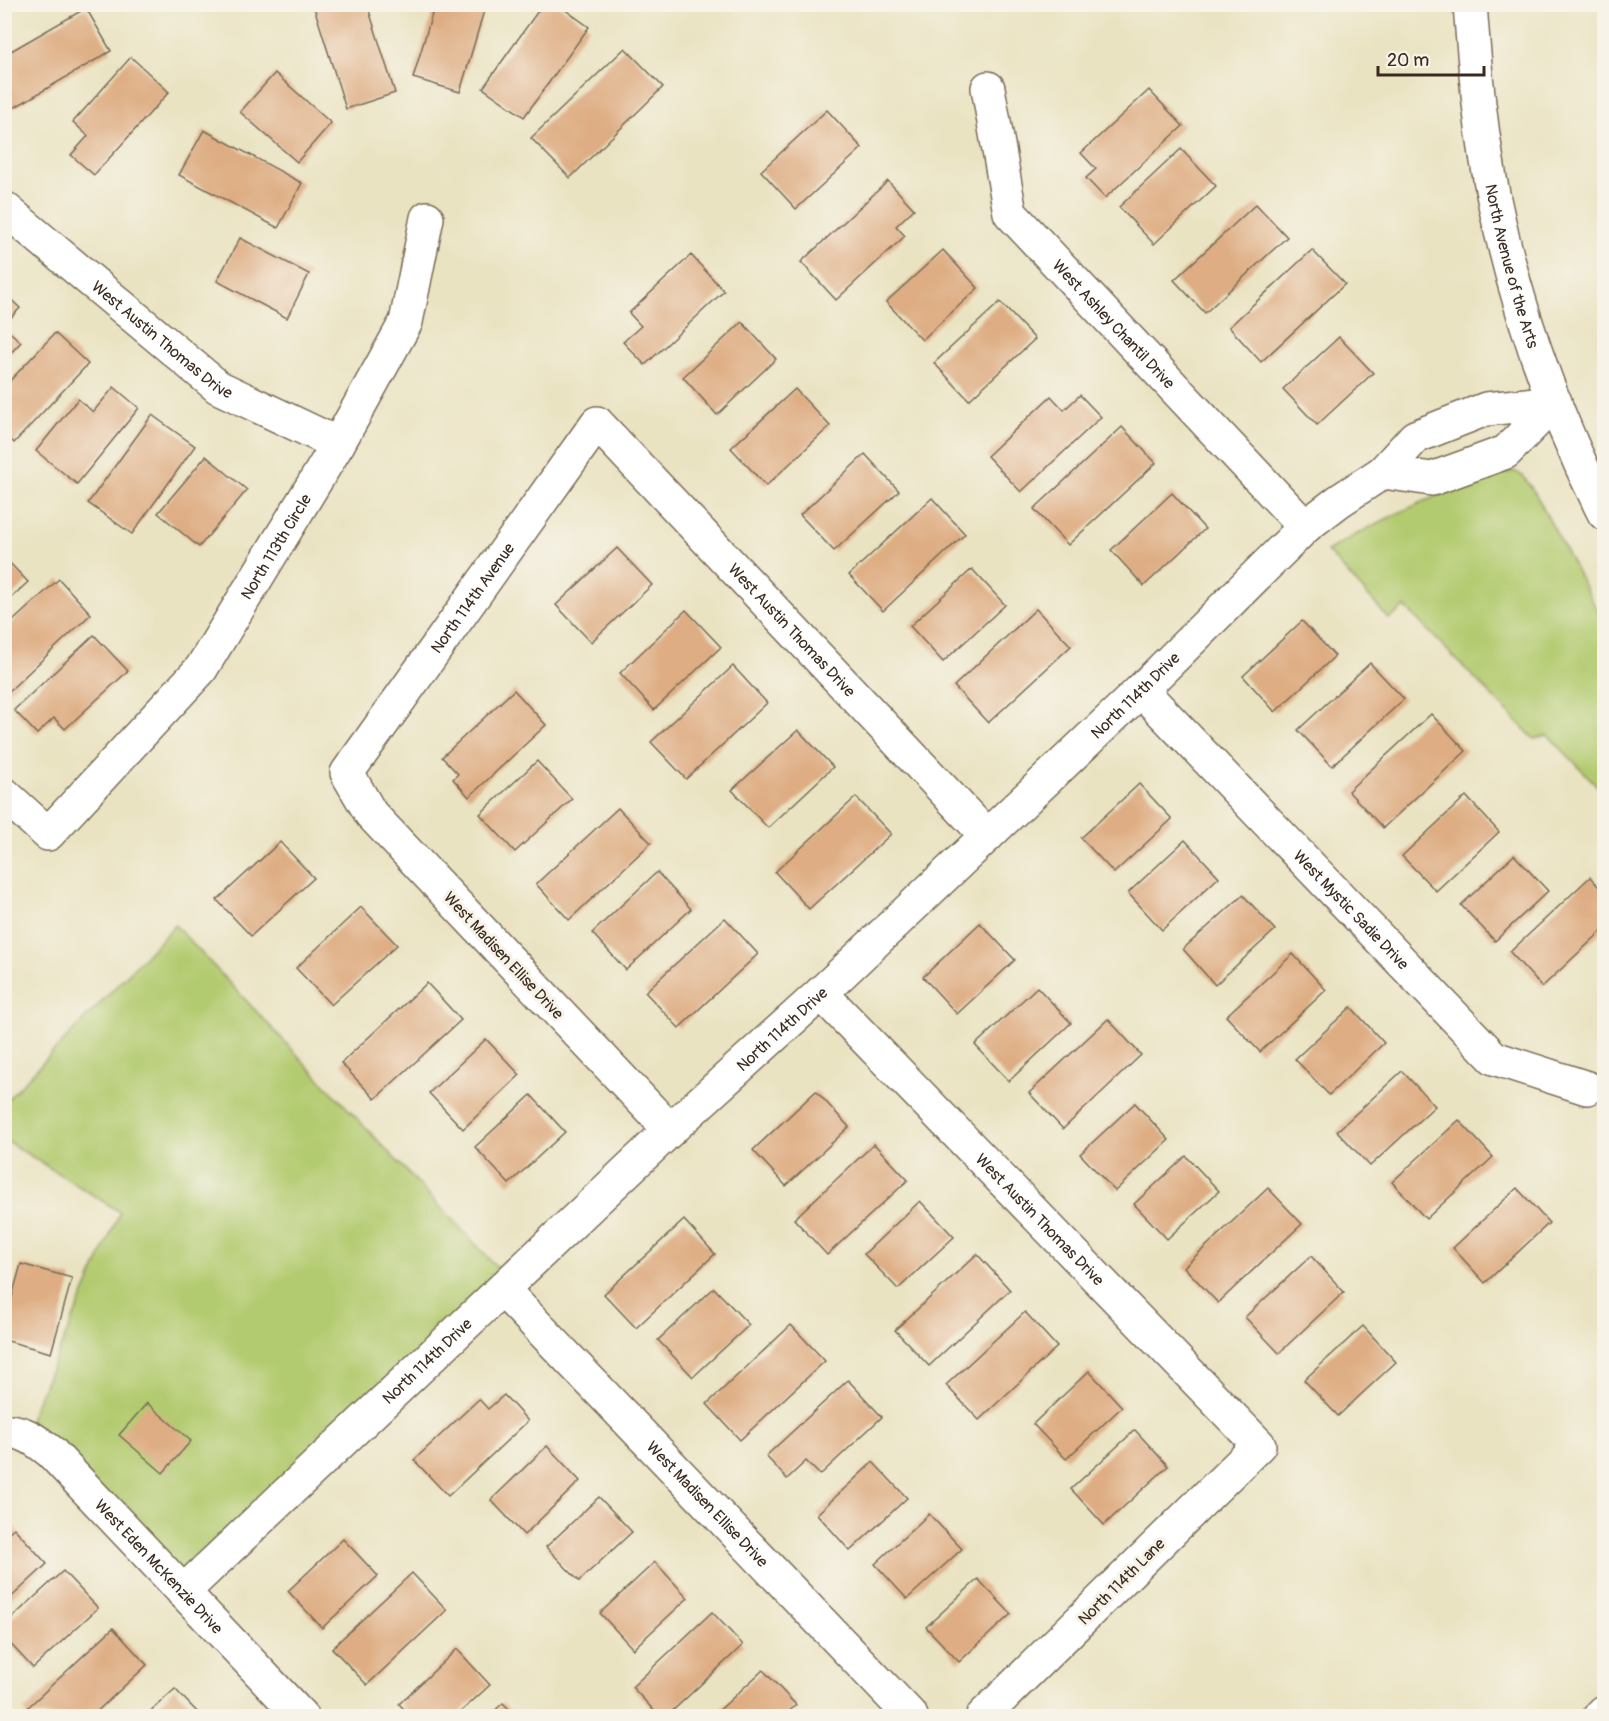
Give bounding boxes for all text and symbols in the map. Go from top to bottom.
scale bar [1378,39,1484,77]
text: 20 m [1387,49,1429,72]
street label: North Avenue of the Arts [1480,182,1543,351]
street label: West Ashley Chantil Drive [1048,256,1179,393]
street label: West Austin Thomas Drive [87,277,236,403]
street label: North 113th Circle [237,490,316,603]
street label: North 114th Avenue [427,539,519,657]
street label: West Austin Thomas Drive [724,559,859,701]
street label: North 114th Drive [1087,648,1184,743]
street label: West Mystic Sadie Drive [1289,846,1413,974]
street label: West Madisen Ellise Drive [439,888,568,1024]
street label: North 114th Drive [733,983,832,1076]
street label: West Austin Thomas Drive [971,1150,1108,1290]
street label: North 114th Drive [378,1314,477,1409]
street label: West Madisen Ellise Drive [642,1437,772,1572]
street label: West Eden McKenzie Drive [90,1495,227,1638]
street label: North 114th Lane [1074,1534,1169,1629]

